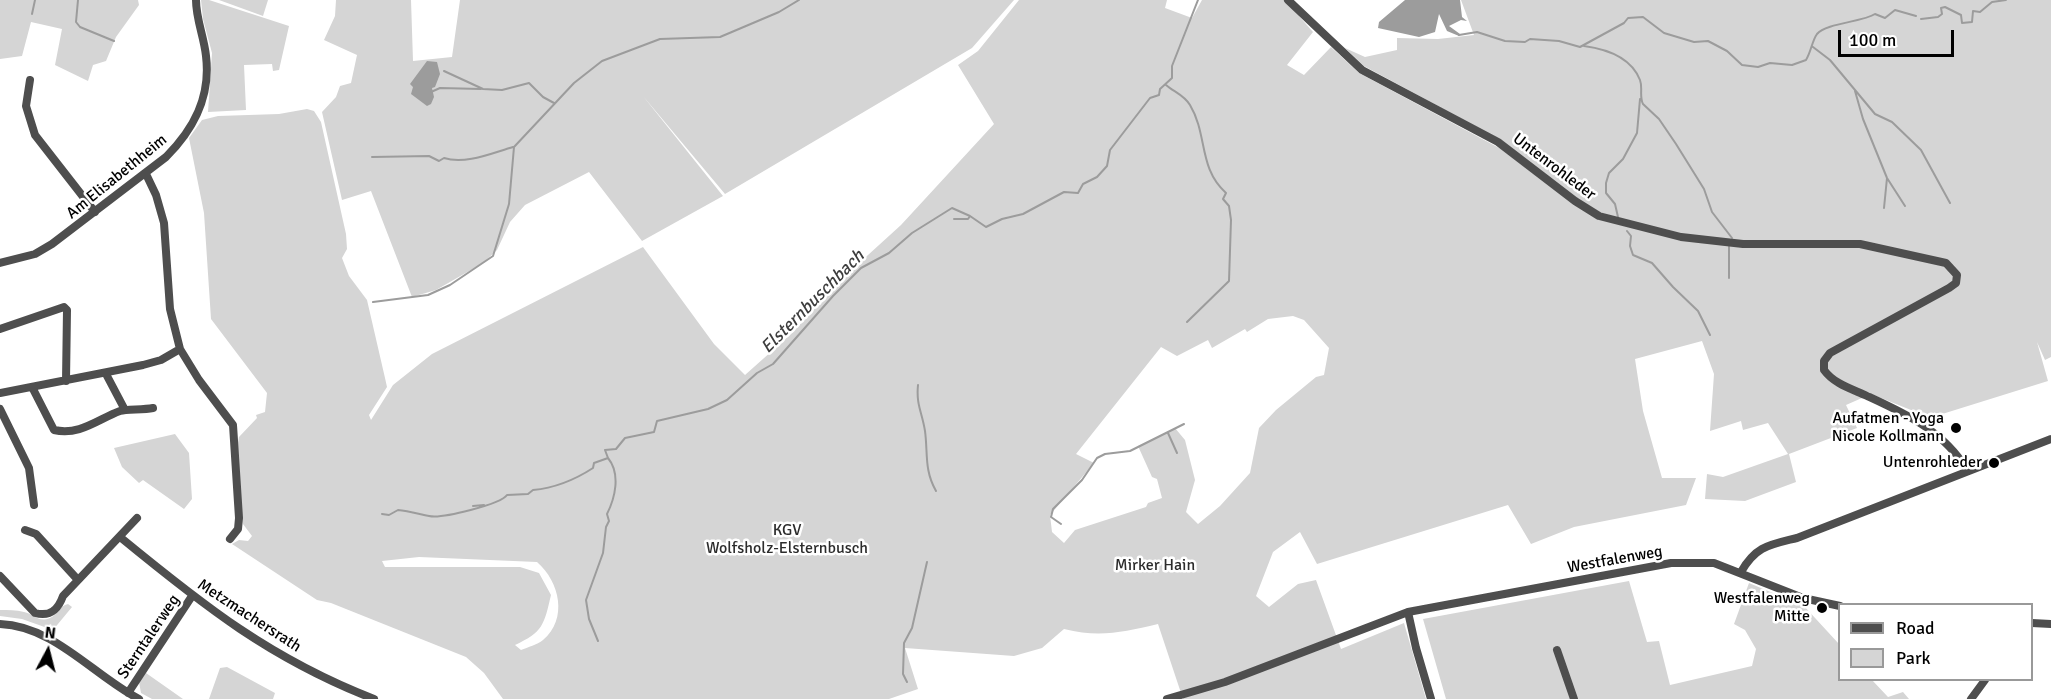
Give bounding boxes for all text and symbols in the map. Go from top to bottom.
scale bar [1841,18,1956,56]
text: 100 m [1849,29,1896,51]
street label: Untenrohleder [1509,129,1599,205]
street label: Am Elisabethheim [63,131,171,223]
water label: Elsternbuschbach [757,246,869,358]
place label: Aufatmen - Yoga Nicole Kollmann [1832,409,1944,447]
marker: Aufatmen - Yoga Nicole Kollmann [1949,421,1963,435]
place label: Untenrohleder [1883,453,1982,473]
marker: Untenrohleder [1987,456,2001,470]
park label: KGV Wolfsholz-Elsternbusch [706,521,868,559]
street label: Westfalenweg [1566,542,1664,578]
park label: Mirker Hain [1115,556,1195,576]
street label: Metzmachersrath [194,575,304,657]
place label: Westfalenweg Mitte [1714,589,1810,627]
street label: Sterntalerweg [114,591,184,683]
marker: Westfalenweg Mitte [1815,601,1829,615]
legend [1838,603,2033,681]
text: Road [1896,617,1935,639]
north arrow [18,621,78,681]
text: N [43,623,57,644]
text: Park [1896,647,1931,669]

